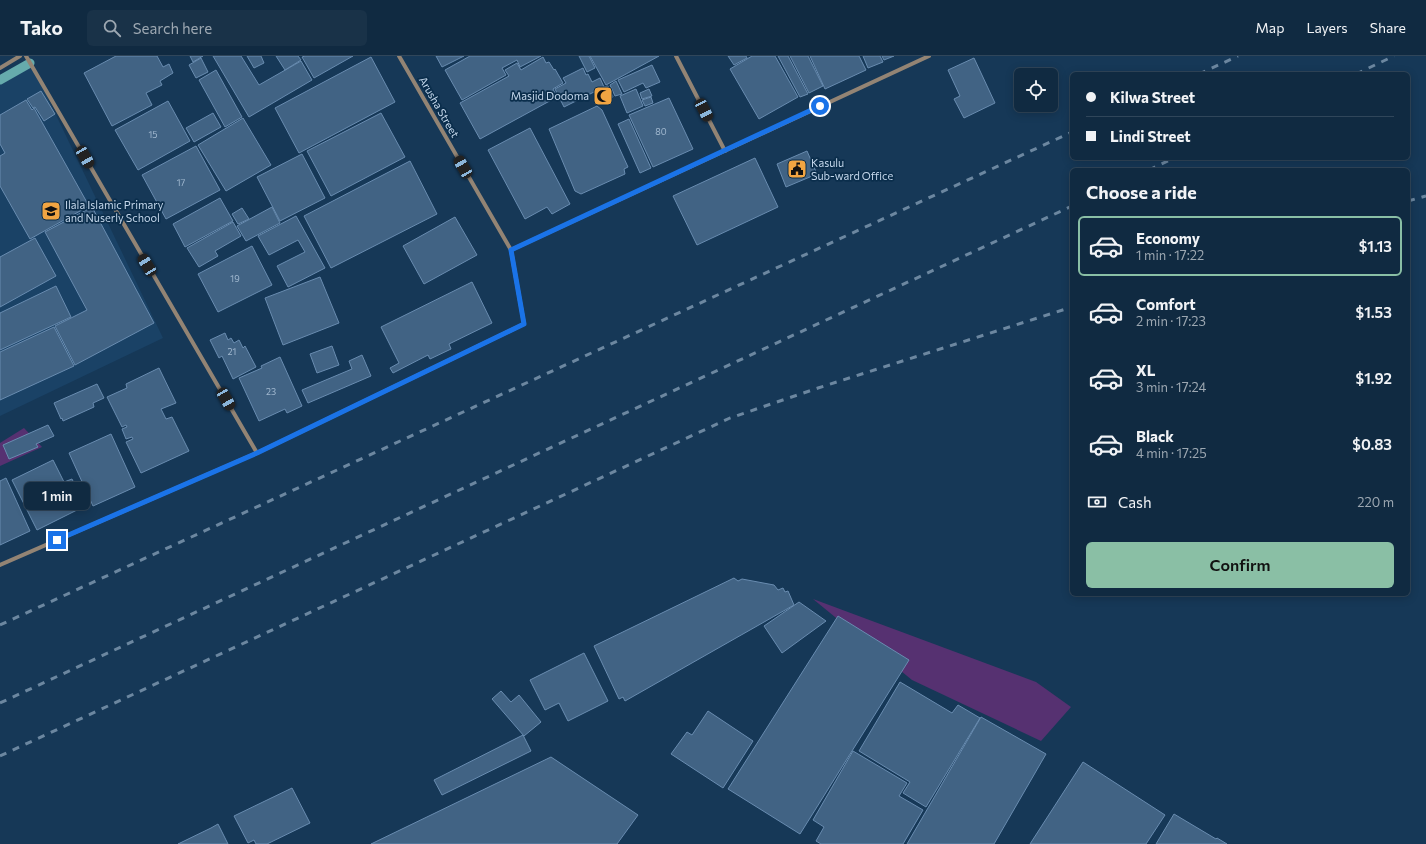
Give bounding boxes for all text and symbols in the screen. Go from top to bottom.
search box [87,10,367,46]
text: Tako [20,16,63,39]
icon: search [101,17,123,39]
text: Search here [133,19,212,37]
text: Map [1256,19,1284,36]
text: Layers [1306,19,1348,36]
text: Share [1370,19,1406,36]
map controls [1014,68,1058,112]
button: locate [1014,68,1058,112]
street label: Arusha Street [417,74,462,140]
mosque icon: Masjid Dodoma [592,85,614,107]
text: Kilwa Street [1110,88,1195,106]
place label: Masjid Dodoma [511,89,589,102]
car [693,97,715,123]
route start [811,97,829,115]
house number: 80 [655,126,667,137]
text: Lindi Street [1110,127,1191,145]
house number: 15 [148,129,158,140]
car [74,144,96,170]
car [452,154,474,180]
place label: Kasulu Sub-ward Office [811,156,894,182]
public building icon: Kasulu Sub-ward Office [786,158,808,180]
house number: 17 [177,177,186,188]
text: Choose a ride [1086,181,1197,203]
place label: Ilala Islamic Primary and Nuserly School [65,198,164,224]
school or university icon: Ilala Islamic Primary and Nuserly School [40,200,62,222]
icon: car [1088,228,1124,264]
text: Economy [1136,229,1200,247]
text: $1.13 [1359,237,1392,255]
text: 1 min · 17:22 [1136,247,1204,263]
car [136,252,158,278]
house number: 19 [230,273,240,284]
icon: car [1088,294,1124,330]
text: Comfort [1136,295,1196,313]
text: $1.53 [1356,303,1392,321]
text: 2 min · 17:23 [1136,313,1206,329]
house number: 21 [228,346,236,357]
icon: car [1088,360,1124,396]
text: XL [1136,361,1155,379]
text: $1.92 [1356,369,1392,387]
text: 3 min · 17:24 [1136,379,1206,395]
car [215,386,237,412]
house number: 23 [266,386,276,397]
icon: car [1088,426,1124,462]
text: Black [1136,427,1174,445]
text: $0.83 [1352,435,1392,453]
text: 4 min · 17:25 [1136,445,1207,461]
callout: 1 min [24,482,90,510]
text: 1 min [42,488,72,504]
icon: cash [1086,491,1108,513]
text: Cash [1118,493,1152,511]
text: 220 m [1357,494,1394,510]
route end [48,531,66,549]
button: Confirm [1086,542,1394,588]

